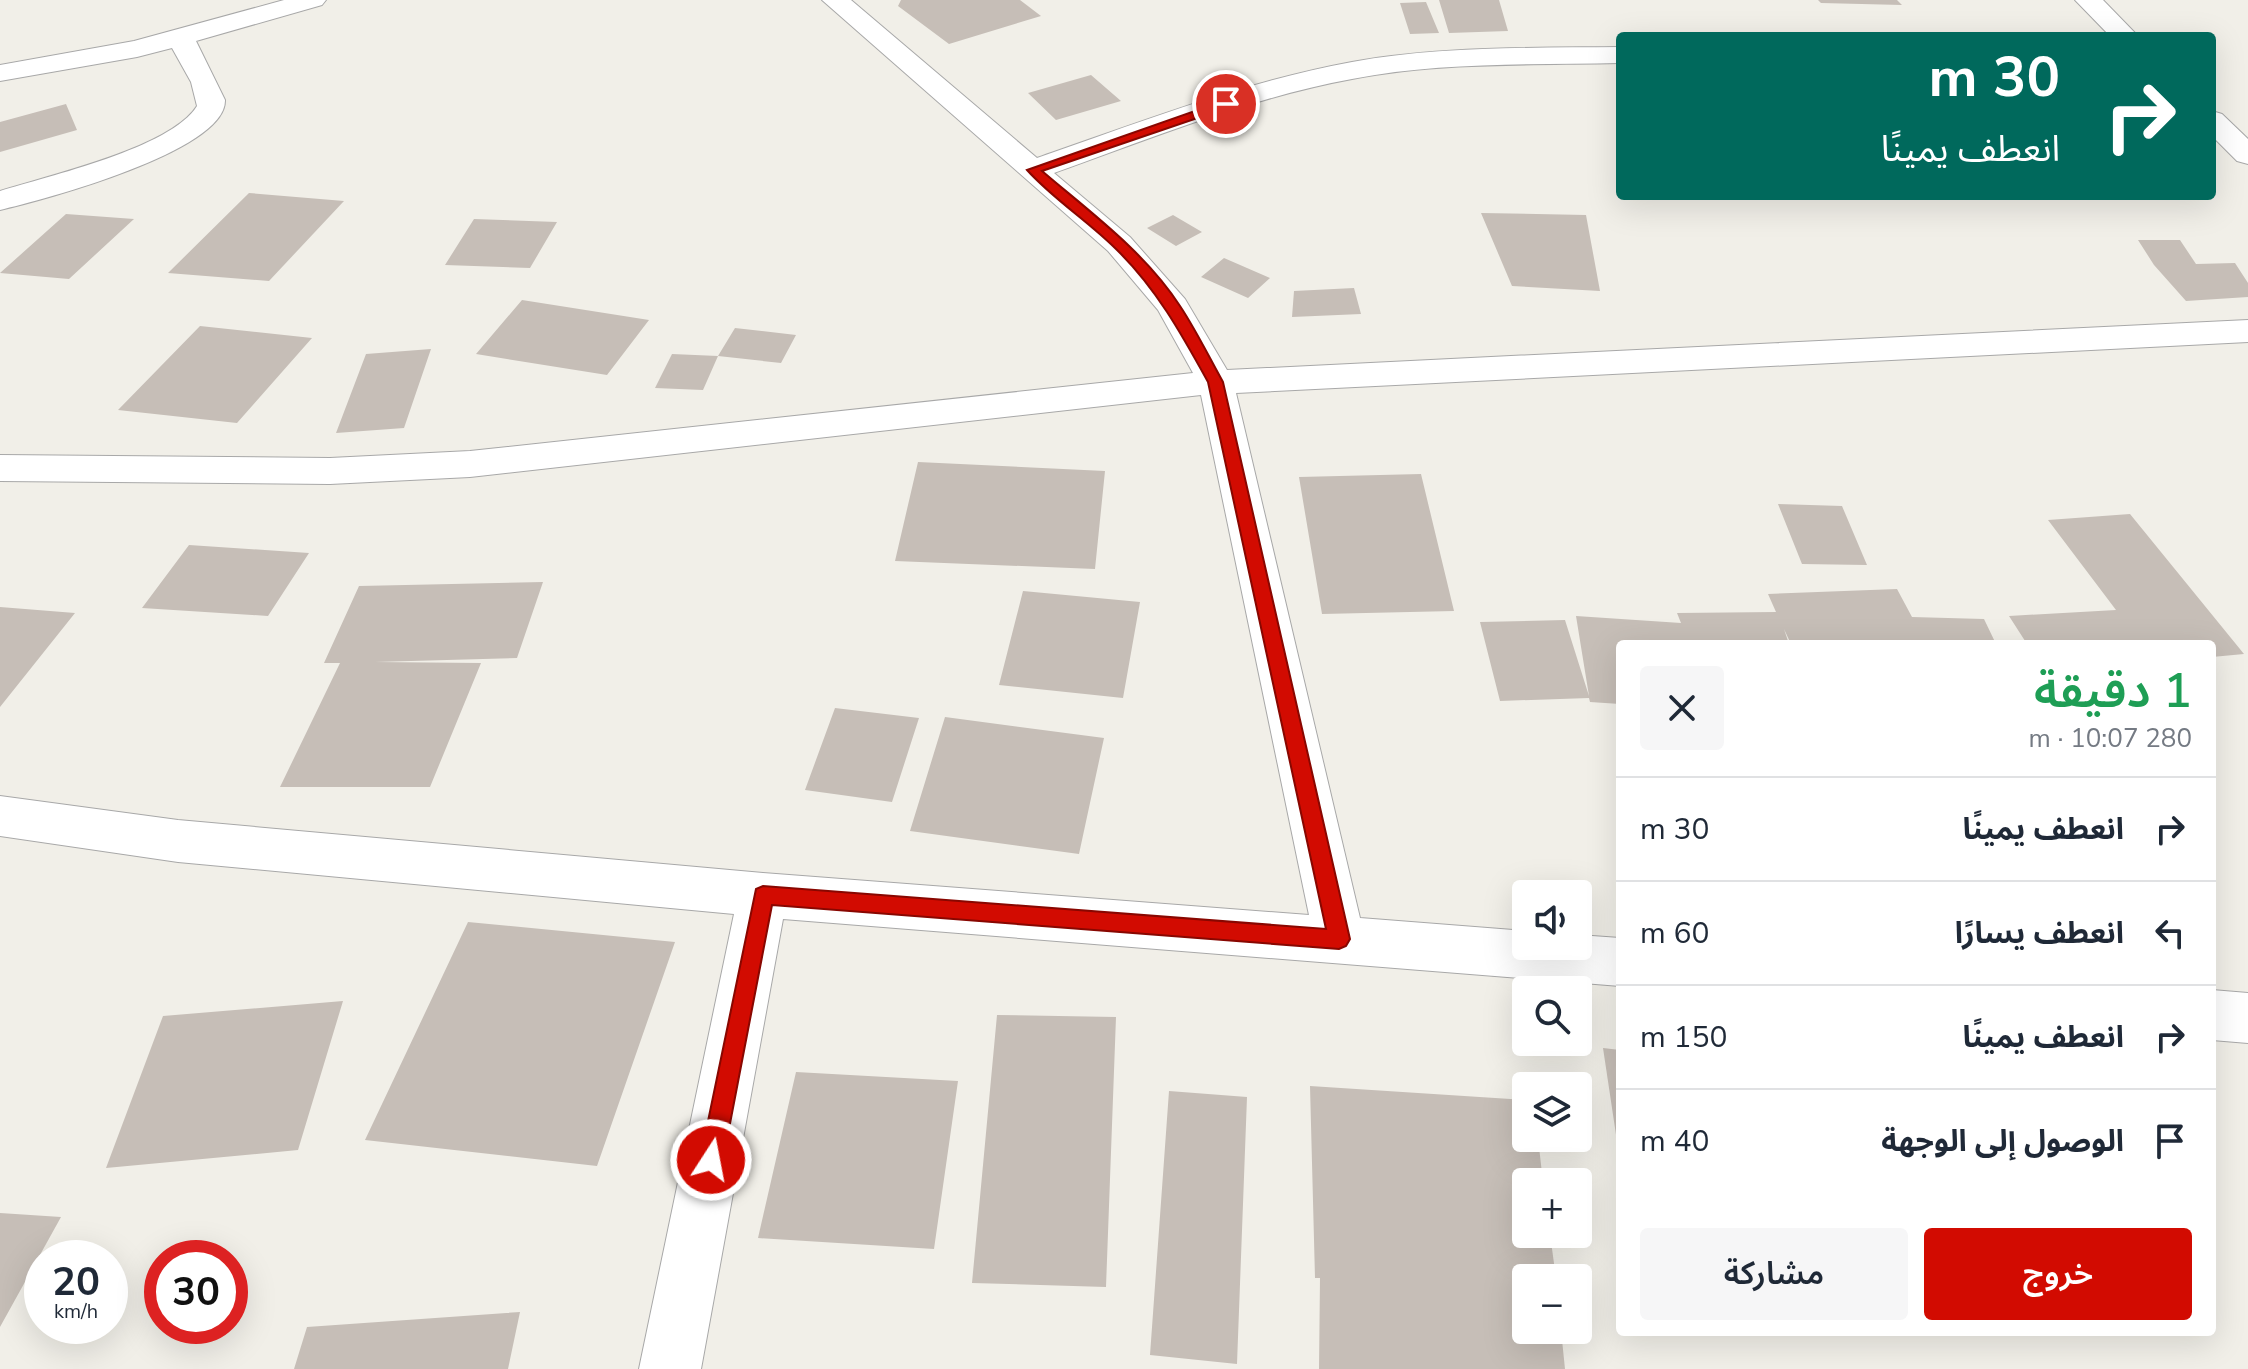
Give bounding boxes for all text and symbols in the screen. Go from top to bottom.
text: 30 m [1929,39,2060,116]
icon: right [2088,64,2192,168]
pin [1192,70,1260,138]
icon: arrive [1204,82,1248,126]
text: انعطف يمينًا [1881,125,2060,174]
text: 1 دقيقة [2034,658,2192,724]
button: close [1640,666,1724,750]
text: 280 m · 10:07 [2029,721,2192,756]
icon: right [2148,807,2192,851]
text: 30 m [1640,809,1709,850]
text: انعطف يمينًا [1963,809,2124,850]
map controls [1512,880,1592,1344]
button: sound [1512,880,1592,960]
icon: left [2148,911,2192,955]
text: 60 m [1640,913,1709,954]
text: انعطف يسارًا [1955,913,2124,954]
button: search [1512,976,1592,1056]
icon: right [2148,1015,2192,1059]
text: 150 m [1640,1017,1727,1058]
text: انعطف يمينًا [1963,1017,2124,1058]
button: layers [1512,1072,1592,1152]
position arrow [669,1118,753,1202]
icon: arrive [2148,1119,2192,1163]
text: 40 m [1640,1121,1709,1162]
text: الوصول إلى الوجهة [1881,1121,2124,1162]
button: + [1512,1168,1592,1248]
button: مشاركة [1640,1228,1908,1320]
button: خروج [1924,1228,2192,1320]
speed limit sign: 30 [144,1240,248,1344]
text: 20 [52,1255,100,1309]
button: − [1512,1264,1592,1344]
text: km/h [54,1298,98,1325]

